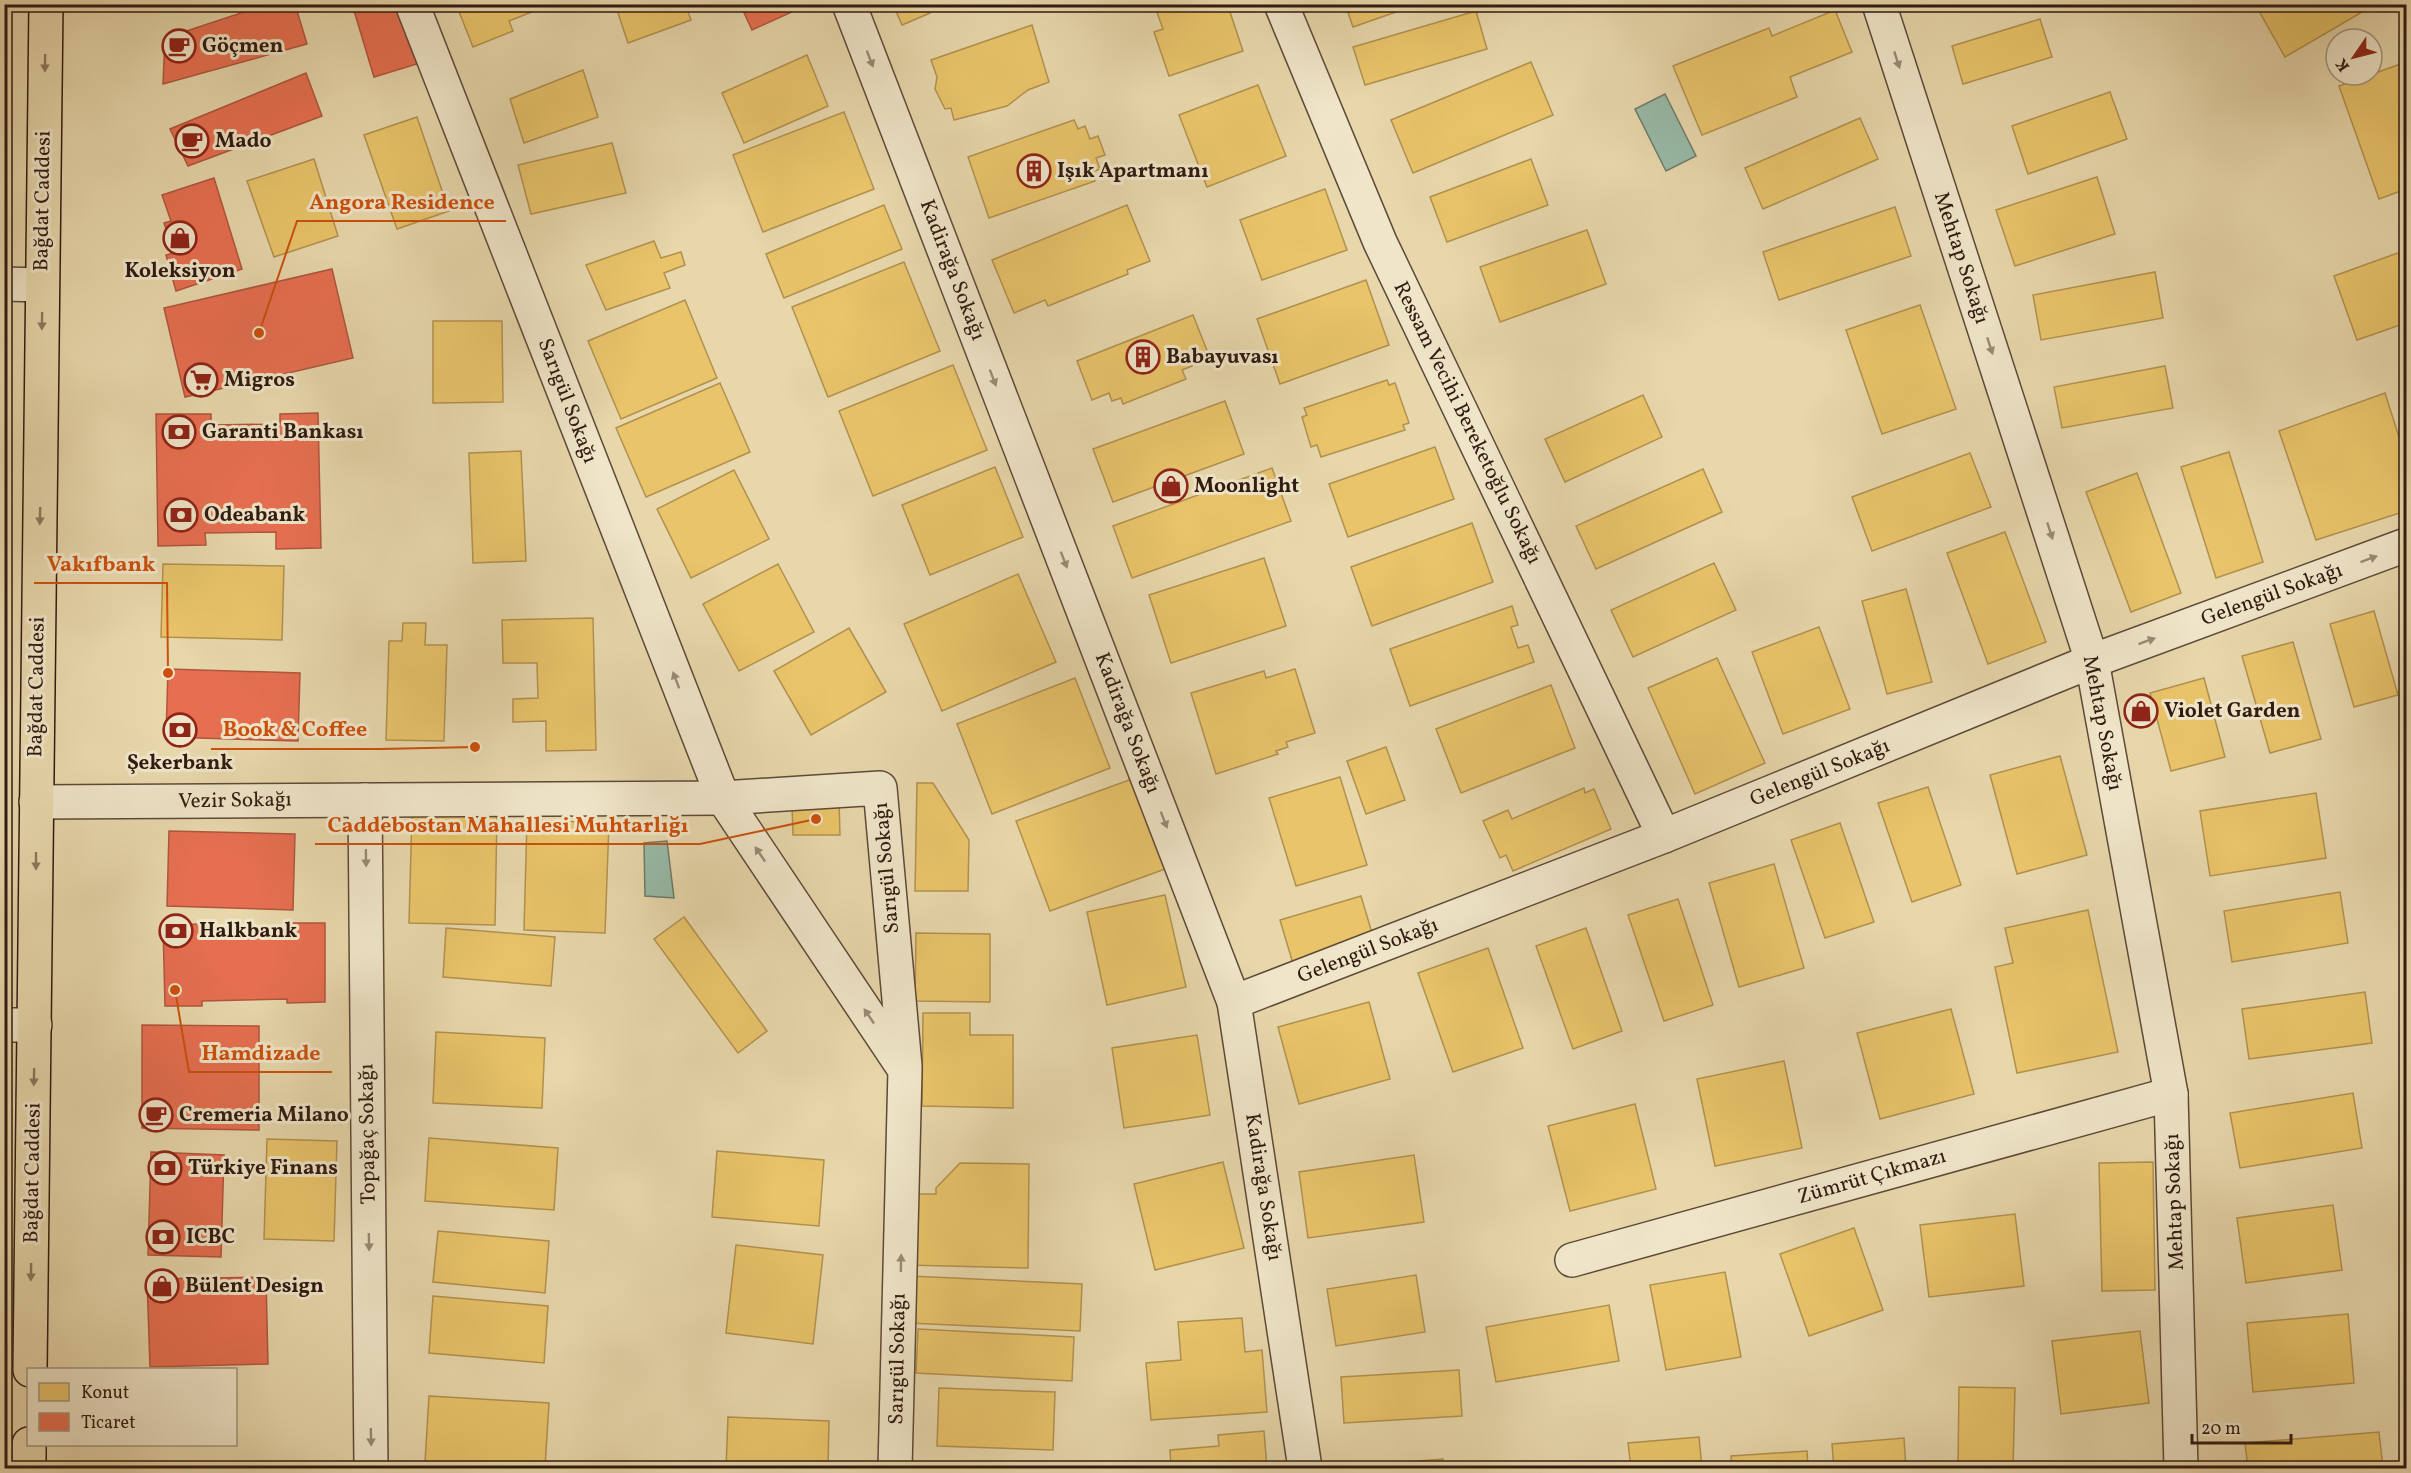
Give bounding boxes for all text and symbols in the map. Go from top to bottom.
north arrow [2324,27,2384,87]
cafe icon: Göçmen [161,28,197,64]
place label: Göçmen [202,32,284,61]
one-way arrow [866,50,875,68]
one-way arrow [1893,51,1902,69]
one-way arrow [40,53,50,72]
text: K [2331,53,2356,76]
cafe icon: Mado [174,123,210,159]
place label: Mado [215,127,272,156]
street label: Bağdat Caddesi [27,130,59,272]
building icon: Işık Apartmanı [1016,153,1052,189]
place label: Işık Apartmanı [1057,157,1209,186]
callout: Angora Residence [297,181,506,221]
text: Angora Residence [309,188,495,219]
street label: Mehtap Sokağı [1926,188,1996,328]
street label: Kadirağa Sokağı [912,195,992,345]
shop icon: Koleksiyon [162,220,198,256]
place label: Koleksiyon [124,257,236,286]
street label: Ressam Vecihi Bereketoğlu Sokağı [1386,277,1548,569]
one-way arrow [37,311,47,330]
street label: Sarıgül Sokağı [530,334,604,468]
one-way arrow [1985,337,1995,355]
building icon: Babayuvası [1125,339,1161,375]
place label: Babayuvası [1166,343,1279,372]
supermarket icon: Migros [183,362,219,398]
place label: Migros [224,366,295,395]
one-way arrow [989,369,999,387]
bank icon: Garanti Bankası [161,414,197,450]
place label: Garanti Bankası [202,418,364,447]
shop icon: Moonlight [1153,468,1189,504]
place label: Moonlight [1194,472,1299,501]
bank icon: Odeabank [163,497,199,533]
place label: Odeabank [204,501,306,530]
one-way arrow [35,506,44,525]
one-way arrow [2046,522,2055,540]
callout: Vakıfbank [34,543,167,583]
text: Vakıfbank [47,550,155,581]
one-way arrow [1059,551,1069,569]
one-way arrow [2360,553,2378,563]
street label: Gelengül Sokağı [2197,556,2347,634]
street label: Bağdat Caddesi [21,616,53,758]
one-way arrow [2138,636,2156,645]
street label: Kadirağa Sokağı [1087,648,1167,798]
street label: Mehtap Sokağı [2075,653,2129,793]
one-way arrow [671,670,681,688]
shop icon: Violet Garden [2123,693,2159,729]
place label: Violet Garden [2164,697,2301,726]
callout: Book & Coffee [211,709,380,749]
bank icon: Şekerbank [162,712,198,748]
text: Book & Coffee [223,715,367,746]
street label: Gelengül Sokağı [1746,732,1894,814]
place label: Şekerbank [127,749,233,778]
street label: Vezir Sokağı [178,786,292,816]
street label: Sarıgül Sokağı [867,801,907,935]
callout: Caddebostan Mahallesi Muhtarlığı [315,804,700,844]
text: Caddebostan Mahallesi Muhtarlığı [327,811,689,842]
one-way arrow [1159,812,1169,830]
one-way arrow [754,847,766,863]
one-way arrow [361,849,371,868]
one-way arrow [31,851,41,870]
street label: Gelengül Sokağı [1293,911,1443,991]
bank icon: Halkbank [158,913,194,949]
place label: Halkbank [199,917,298,946]
one-way arrow [864,1008,875,1024]
callout: Hamdizade [189,1032,332,1072]
text: Hamdizade [201,1039,321,1070]
street label: Topağaç Sokağı [352,1063,384,1205]
one-way arrow [30,1067,39,1086]
cafe icon: Cremeria Milano [138,1097,174,1133]
place label: Cremeria Milano [179,1101,349,1130]
street label: Bağdat Caddesi [17,1102,49,1244]
street label: Kadirağa Sokağı [1237,1111,1289,1263]
street label: Mehtap Sokağı [2158,1133,2192,1271]
street label: Zümrüt Çıkmazı [1794,1142,1950,1212]
bank icon: Türkiye Finans [147,1150,183,1186]
place label: Türkiye Finans [188,1154,338,1183]
bank icon: ICBC [145,1219,181,1255]
place label: ICBC [186,1223,235,1252]
one-way arrow [364,1233,374,1252]
one-way arrow [896,1254,905,1273]
one-way arrow [27,1262,36,1281]
shop icon: Bülent Design [144,1268,180,1304]
place label: Bülent Design [185,1272,324,1301]
street label: Sarıgül Sokağı [882,1293,914,1425]
legend [27,1368,237,1446]
text: Konut [81,1381,129,1406]
scale bar [2192,1407,2291,1445]
text: Ticaret [81,1411,135,1436]
text: 20 m [2201,1417,2241,1442]
one-way arrow [366,1428,376,1447]

